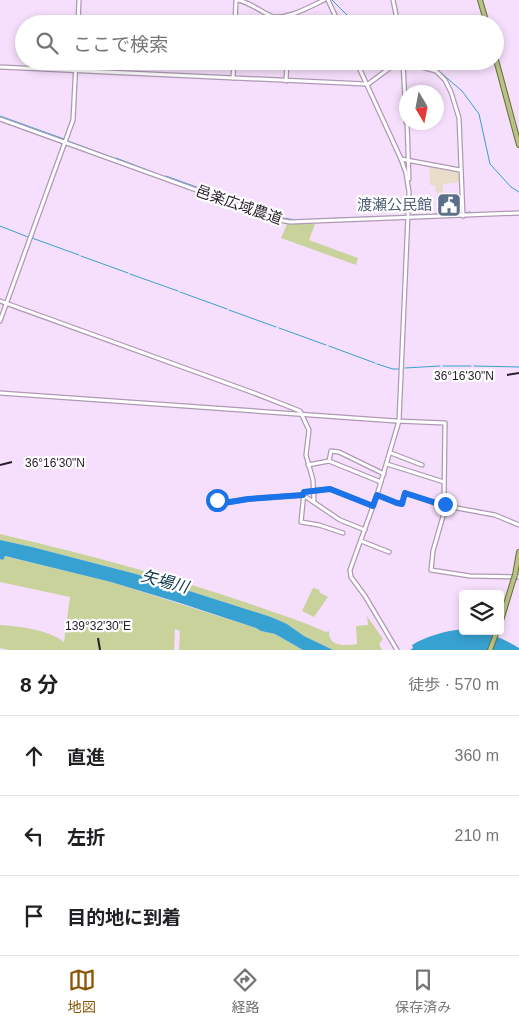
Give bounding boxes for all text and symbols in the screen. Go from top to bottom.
search box [15,15,504,70]
icon: search [33,29,61,57]
text: ここで検索 [73,34,168,55]
north arrow [399,85,444,130]
street label: 邑楽広域農道 [194,182,284,227]
public building icon: 渡瀬公民館 [436,192,462,218]
place label: 渡瀬公民館 [357,196,432,213]
text: 36°16'30"N [434,369,494,383]
text: 36°16'30"N [25,456,85,470]
route start [206,489,229,512]
route end [434,493,457,516]
water label: 矢場川 [139,567,192,596]
map controls [459,590,504,635]
button: layers [459,590,504,635]
text: 139°32'30"E [65,619,131,633]
text: 8 分 [20,673,59,696]
text: 徒歩 · 570 m [408,676,499,693]
icon: ahead [20,742,48,770]
text: 直進 [67,747,105,768]
text: 360 m [455,747,499,764]
icon: left [20,822,48,850]
text: 左折 [67,827,105,848]
text: 210 m [455,827,499,844]
icon: arrive [20,902,48,930]
text: 目的地に到着 [67,907,181,928]
tab: 地図 [68,966,96,1016]
tab: 経路 [231,966,259,1016]
tab: 保存済み [395,966,451,1016]

